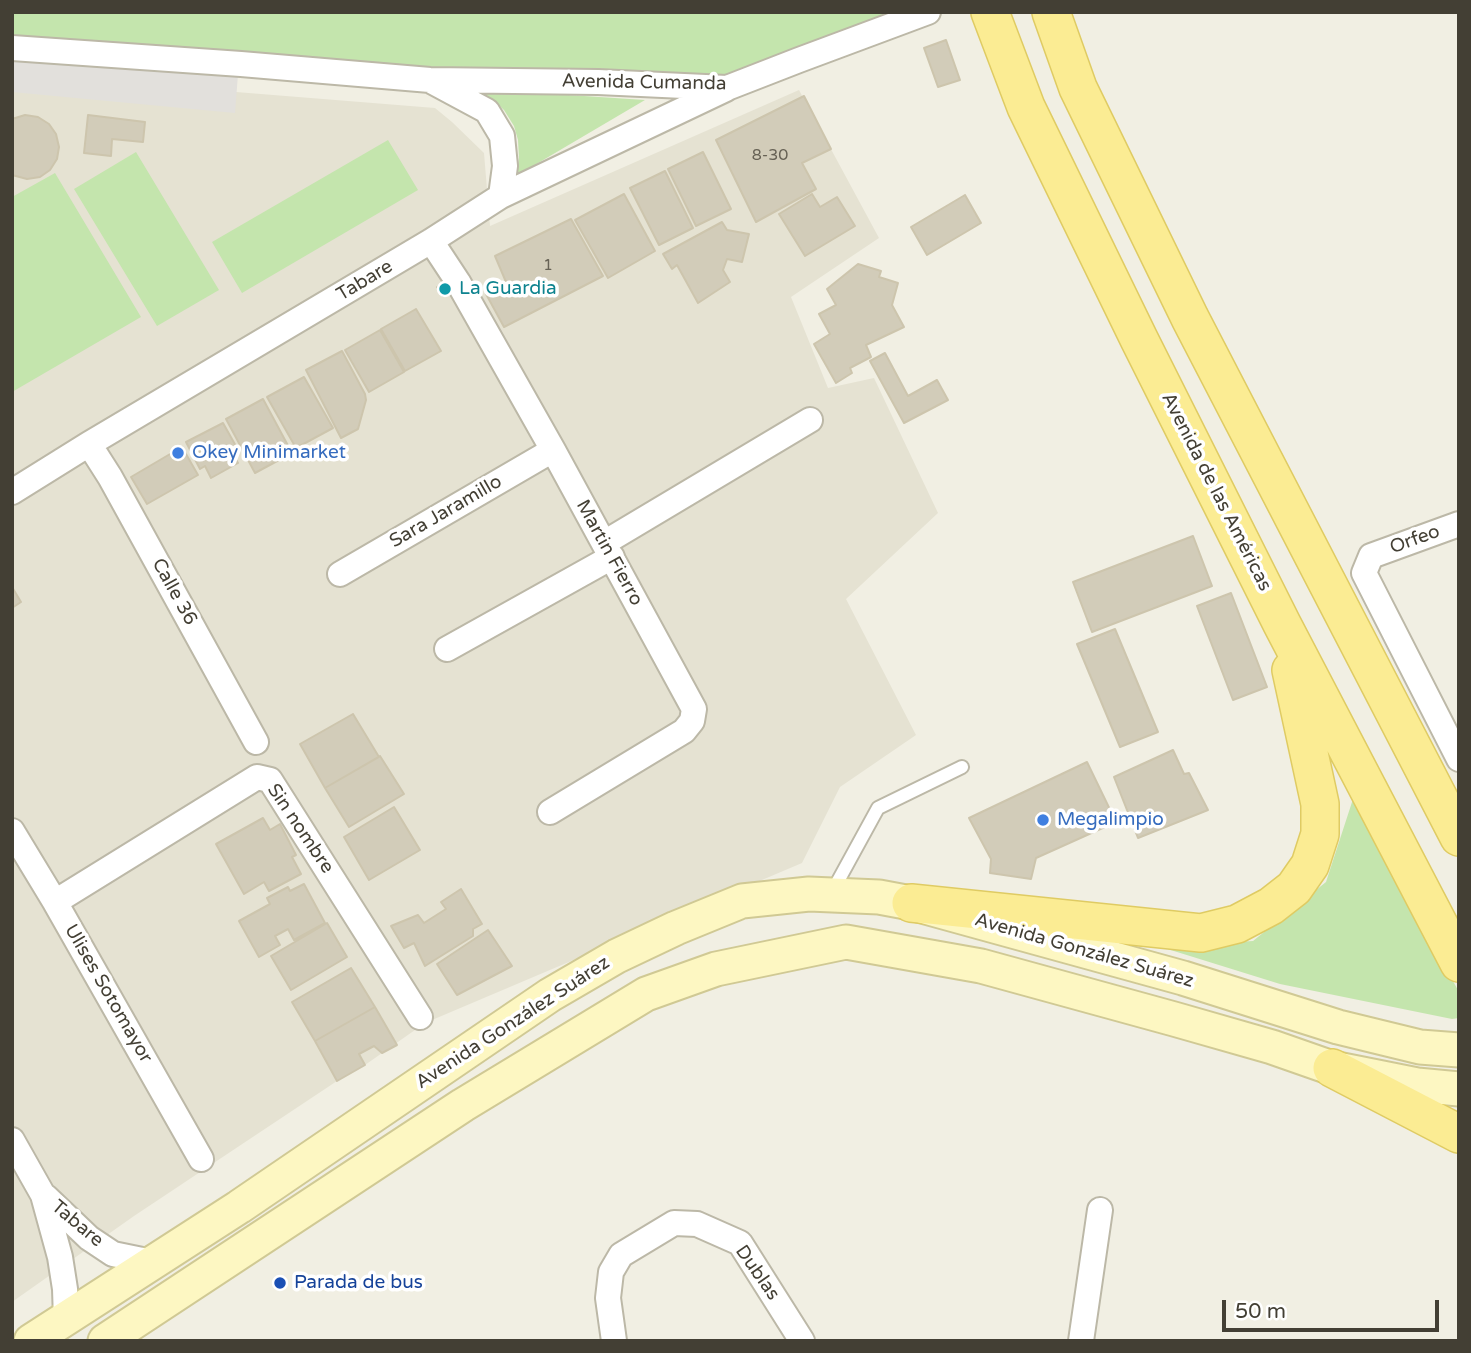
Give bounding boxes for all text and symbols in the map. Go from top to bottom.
street label: Avenida Cumanda [561,70,727,96]
house number: 8-30 [752,146,788,166]
street label: Tabare [333,255,397,307]
house number: 1 [543,256,553,276]
place label: La Guardia [459,278,557,300]
marker: La Guardia [437,281,453,297]
street label: Avenida de las Américas [1156,389,1276,595]
place label: Okey Minimarket [192,442,346,464]
marker: Okey Minimarket [170,445,186,461]
street label: Sara Jaramillo [386,471,506,553]
street label: Martin Fierro [571,496,647,610]
street label: Orfeo [1387,520,1443,560]
street label: Calle 36 [146,555,202,629]
street label: Sin nombre [262,780,338,878]
place label: Megalimpio [1057,809,1164,831]
marker: Megalimpio [1035,812,1051,828]
street label: Avenida González Suárez [972,909,1196,993]
street label: Ulises Sotomayor [59,921,157,1067]
street label: Avenida González Suárez [412,952,614,1094]
street label: Tabare [46,1196,108,1252]
street label: Dublas [730,1241,784,1305]
place label: Parada de bus [294,1272,423,1294]
marker: Parada de bus [272,1275,288,1291]
scale bar [1226,1286,1443,1330]
text: 50 m [1235,1299,1286,1324]

